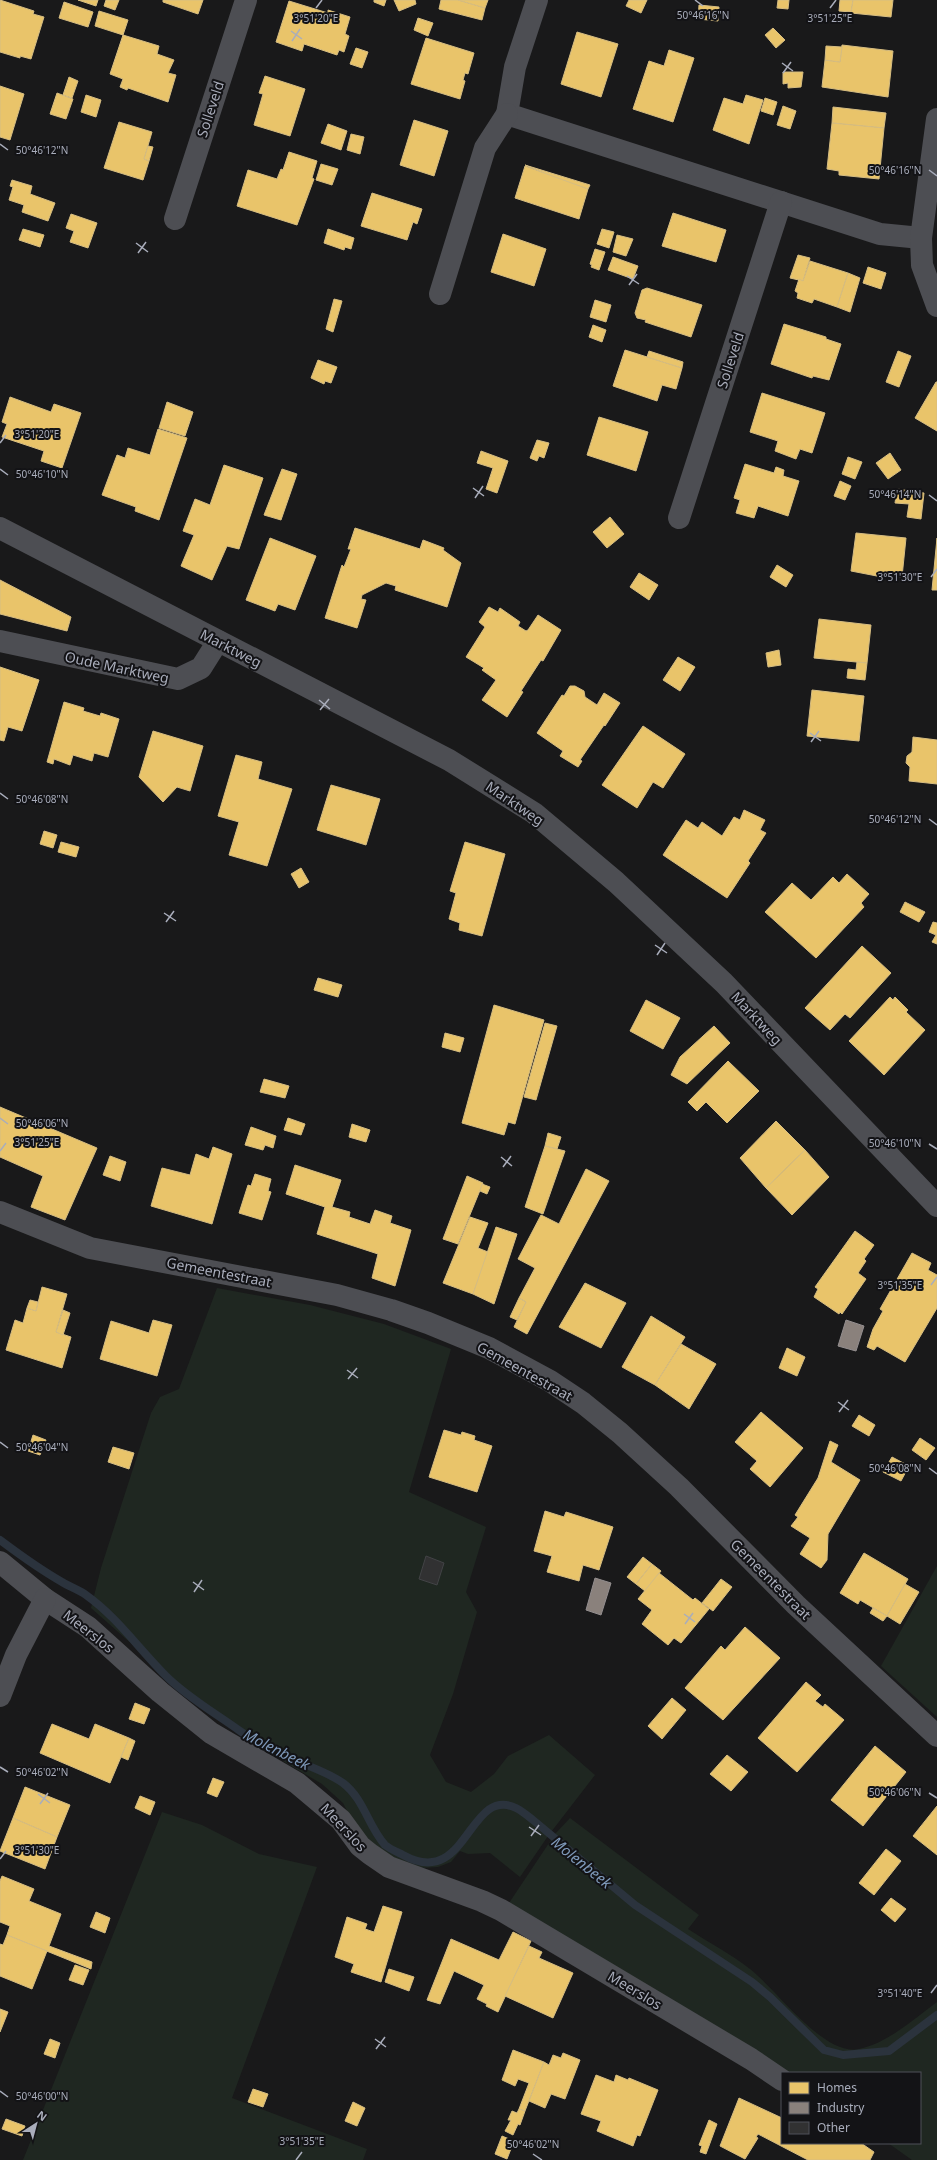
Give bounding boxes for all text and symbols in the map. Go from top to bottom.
text: 50°46'16"N [677,8,729,22]
text: 3°51'20"E [294,11,338,25]
text: 3°51'25"E [808,11,852,25]
street label: Solleveld [192,78,228,140]
text: 50°46'12"N [16,143,68,157]
text: 50°46'16"N [869,163,921,177]
street label: Solleveld [712,329,748,391]
text: 3°51'20"E [15,427,59,441]
text: 50°46'10"N [16,467,68,481]
text: 50°46'14"N [869,487,921,501]
text: 3°51'30"E [878,570,922,584]
street label: Marktweg [197,624,265,672]
street label: Oude Marktweg [63,647,171,687]
street label: Marktweg [482,777,548,829]
text: 50°46'08"N [16,792,68,806]
text: 50°46'12"N [869,812,921,826]
street label: Marktweg [727,987,787,1049]
text: 50°46'06"N [16,1116,68,1130]
text: 3°51'25"E [15,1135,59,1149]
text: 50°46'10"N [869,1136,921,1150]
street label: Gemeentestraat [165,1253,273,1291]
text: 3°51'35"E [878,1278,922,1292]
street label: Gemeentestraat [474,1337,576,1405]
text: 50°46'04"N [16,1440,68,1454]
text: 50°46'08"N [869,1461,921,1475]
street label: Gemeentestraat [727,1535,815,1623]
street label: Meerslos [60,1605,119,1657]
water label: Molenbeek [240,1724,314,1775]
text: 50°46'02"N [16,1765,68,1779]
text: 50°46'06"N [869,1785,921,1799]
street label: Meerslos [317,1799,372,1856]
water label: Molenbeek [548,1832,617,1893]
text: 3°51'30"E [15,1843,59,1857]
street label: Meerslos [604,1966,666,2014]
text: 3°51'40"E [878,1986,922,2000]
legend [781,2072,921,2144]
text: Homes [817,2079,857,2096]
text: 50°46'00"N [16,2089,68,2103]
text: Industry [817,2099,865,2116]
north arrow [16,2104,56,2144]
text: N [34,2107,50,2124]
text: Other [817,2119,850,2136]
text: 3°51'35"E [280,2134,324,2148]
text: 50°46'02"N [507,2137,559,2151]

